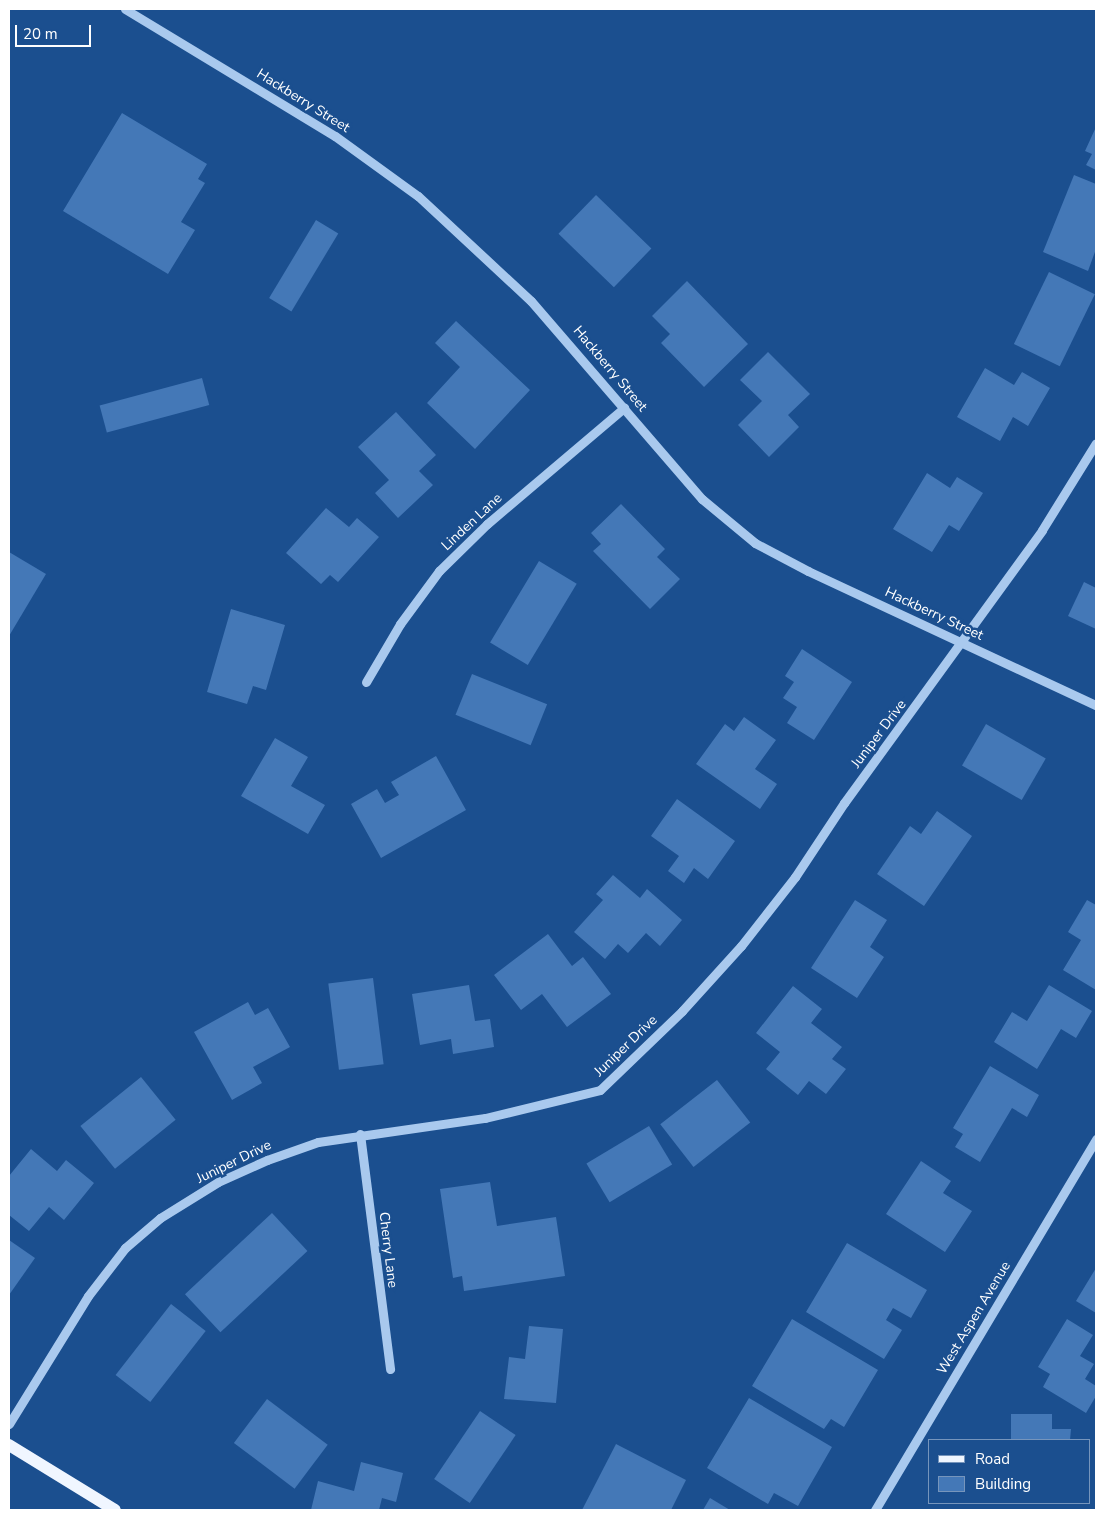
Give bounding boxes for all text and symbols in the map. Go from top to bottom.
scale bar [18,15,94,47]
text: 20 m [23,24,58,44]
street label: Hackberry Street [253,66,353,136]
street label: Hackberry Street [569,323,651,415]
street label: Linden Lane [438,490,506,554]
street label: Hackberry Street [882,584,986,644]
street label: Juniper Drive [848,697,910,771]
street label: Juniper Drive [591,1012,661,1080]
street label: Juniper Drive [194,1137,274,1187]
street label: Cherry Lane [375,1211,401,1289]
street label: West Aspen Avenue [934,1258,1014,1378]
legend [928,1439,1090,1504]
text: Road [975,1449,1010,1469]
text: Building [975,1474,1031,1494]

